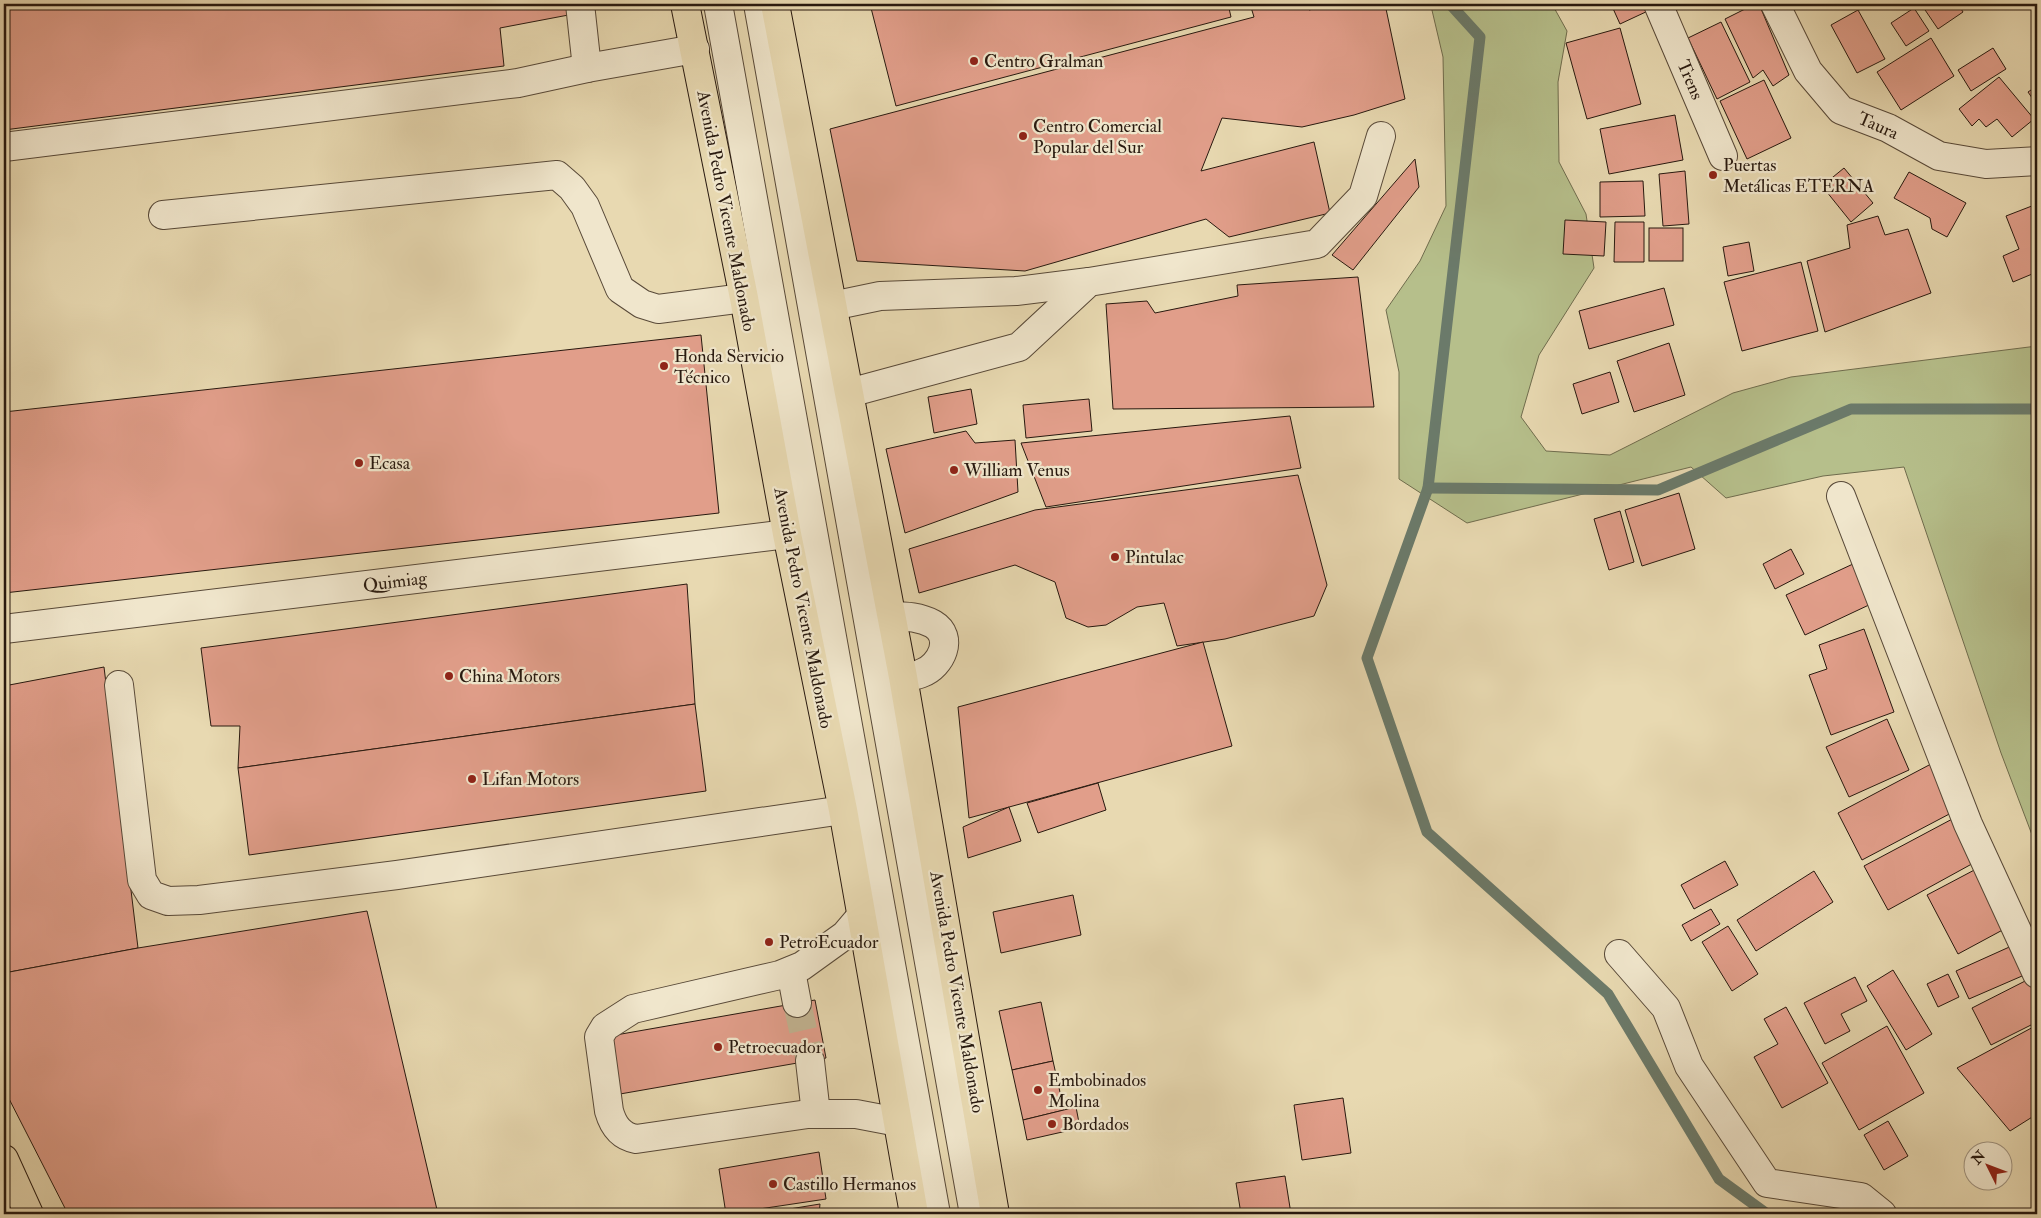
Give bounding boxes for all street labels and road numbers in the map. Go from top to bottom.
street label: Trens [1671,57,1709,103]
street label: Avenida Pedro Vicente Maldonado [691,88,761,334]
street label: Taura [1854,107,1902,145]
street label: Avenida Pedro Vicente Maldonado [768,485,838,731]
street label: Quimiag [362,567,429,597]
street label: Avenida Pedro Vicente Maldonado [924,868,990,1115]

